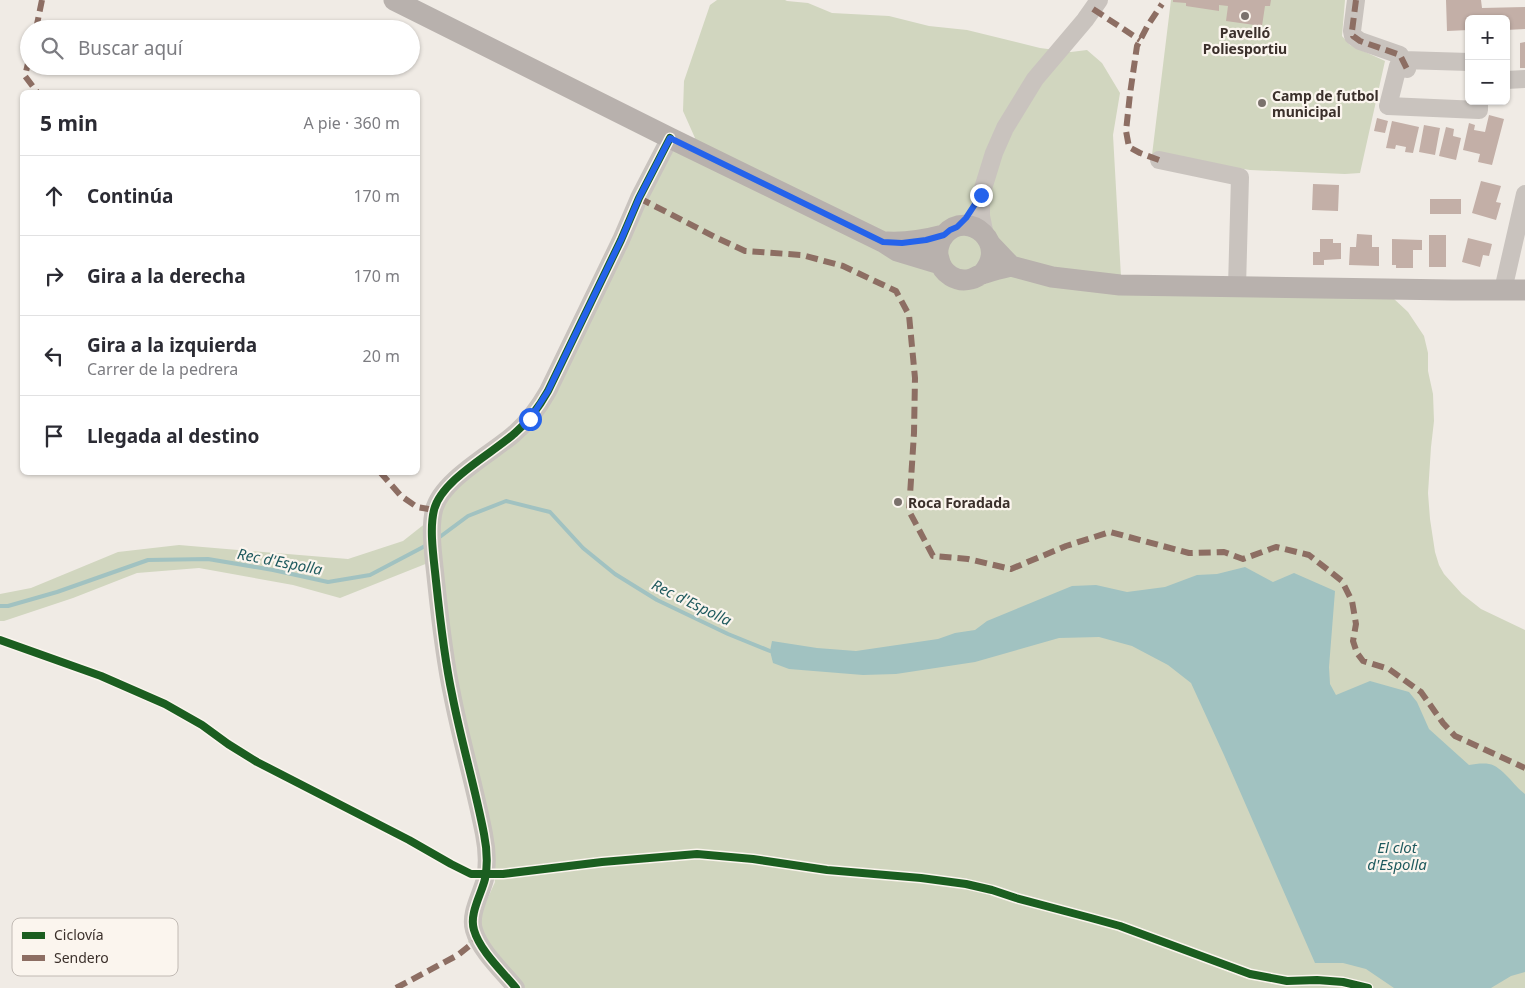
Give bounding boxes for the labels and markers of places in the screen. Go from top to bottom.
marker: Pavelló Poliesportiu [1239,10,1251,22]
place label: Pavelló Poliesportiu [1203,23,1287,58]
place label: Camp de futbol municipal [1272,86,1379,121]
marker: Camp de futbol municipal [1256,97,1268,109]
place label: Roca Foradada [908,493,1010,512]
marker: Roca Foradada [892,496,904,508]

